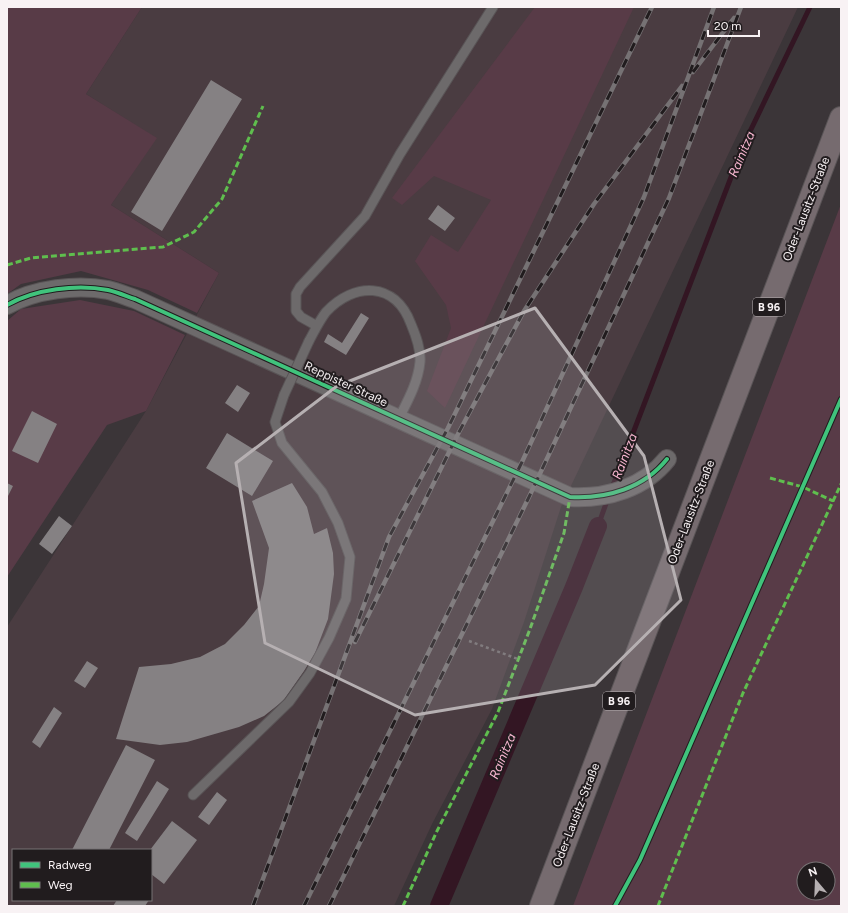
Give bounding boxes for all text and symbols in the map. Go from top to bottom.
scale bar [708,12,759,38]
text: 20 m [714,19,742,33]
water label: Rainitza [725,129,758,179]
street label: Oder-Lausitz-Straße [780,155,832,263]
road number: B 96 [753,298,785,316]
street label: Reppister Straße [302,359,390,410]
water label: Rainitza [609,431,640,481]
street label: Oder-Lausitz-Straße [665,458,717,566]
road number: B 96 [603,692,635,710]
water label: Rainitza [486,731,519,781]
street label: Oder-Lausitz-Straße [550,761,602,869]
legend [12,849,152,901]
text: Radweg [48,858,92,872]
north arrow [796,861,836,901]
text: N [807,864,819,880]
text: Weg [48,878,73,892]

